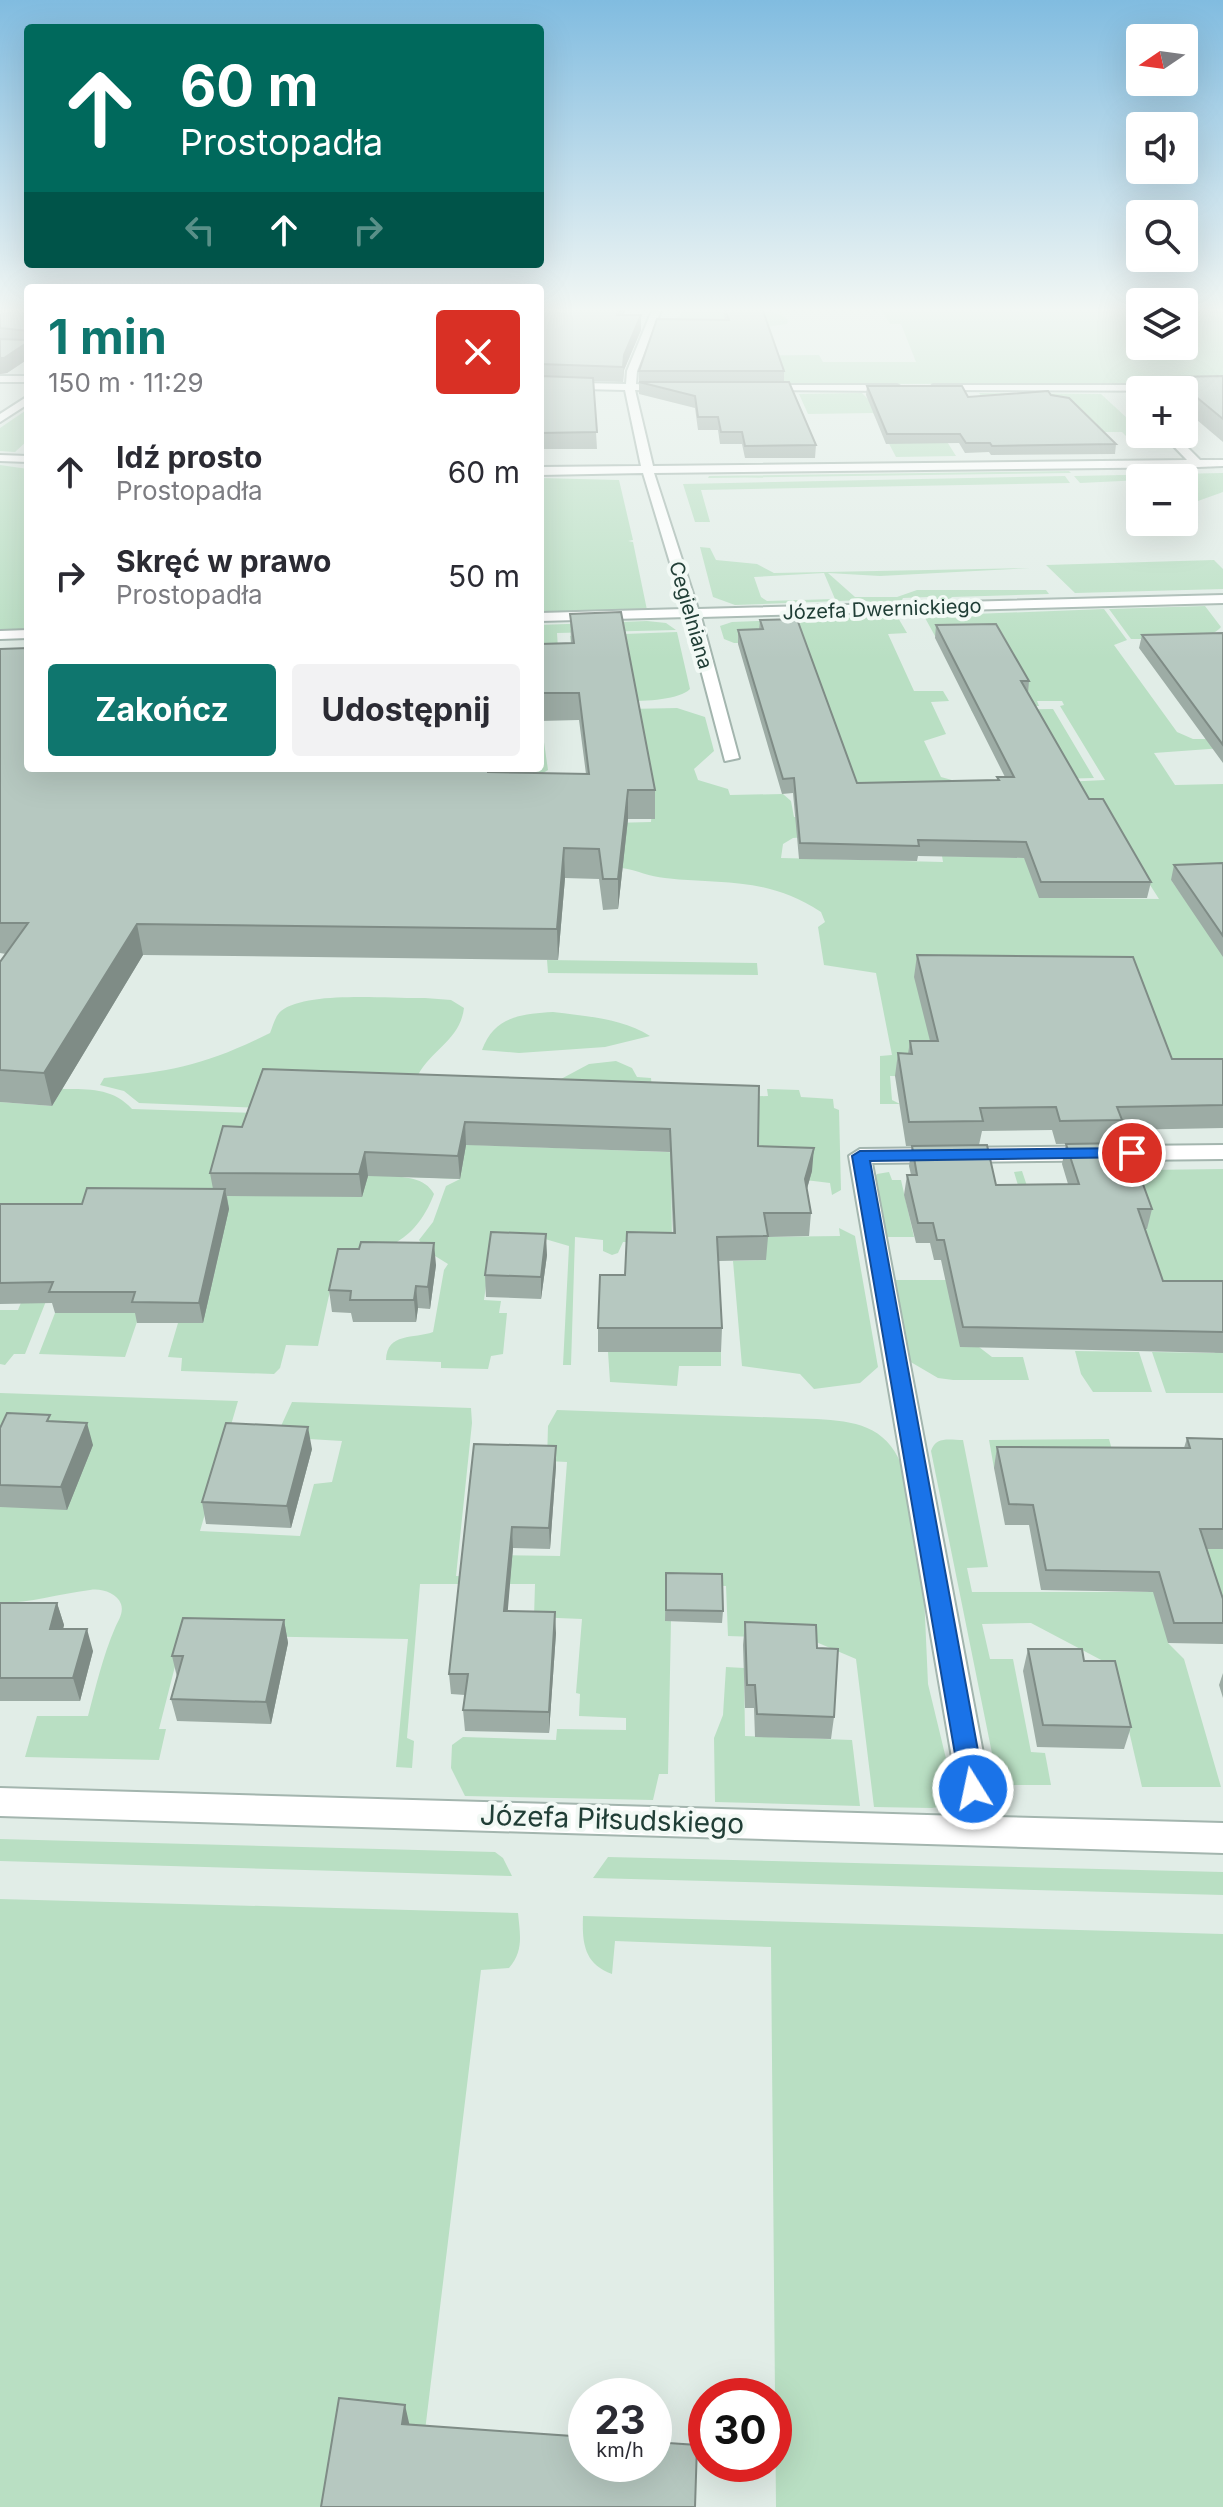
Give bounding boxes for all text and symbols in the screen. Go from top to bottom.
north arrow [1126,24,1198,96]
map controls [1126,24,1198,536]
text: 60 m [180,52,319,120]
icon: ahead [48,56,152,160]
button: sound [1126,112,1198,184]
text: Prostopadła [180,120,383,164]
button: search [1126,200,1198,272]
icon: left [178,208,222,252]
icon: ahead [262,208,306,252]
icon: right [346,208,390,252]
button: layers [1126,288,1198,360]
text: 1 min [48,307,167,366]
button: close [436,310,520,394]
text: 150 m · 11:29 [48,367,204,398]
button: + [1126,376,1198,448]
text: Idź prosto [116,439,262,475]
icon: ahead [48,450,92,494]
text: 60 m [448,454,520,490]
button: − [1126,464,1198,536]
text: Prostopadła [116,475,263,506]
text: Skręć w prawo [116,543,331,579]
icon: right [48,554,92,598]
text: 50 m [448,558,520,594]
street label: Cegielniana [664,558,718,672]
text: Prostopadła [116,579,263,610]
street label: Józefa Dwernickiego [782,594,982,624]
button: Zakończ [48,664,276,756]
button: Udostępnij [292,664,520,756]
pin [1098,1119,1166,1187]
icon: arrive [1110,1131,1154,1175]
position arrow [931,1747,1015,1831]
street label: Józefa Piłsudskiego [479,1797,745,1841]
speed limit sign: 30 [688,2378,792,2482]
text: 23 [594,2395,646,2444]
text: km/h [596,2438,644,2462]

